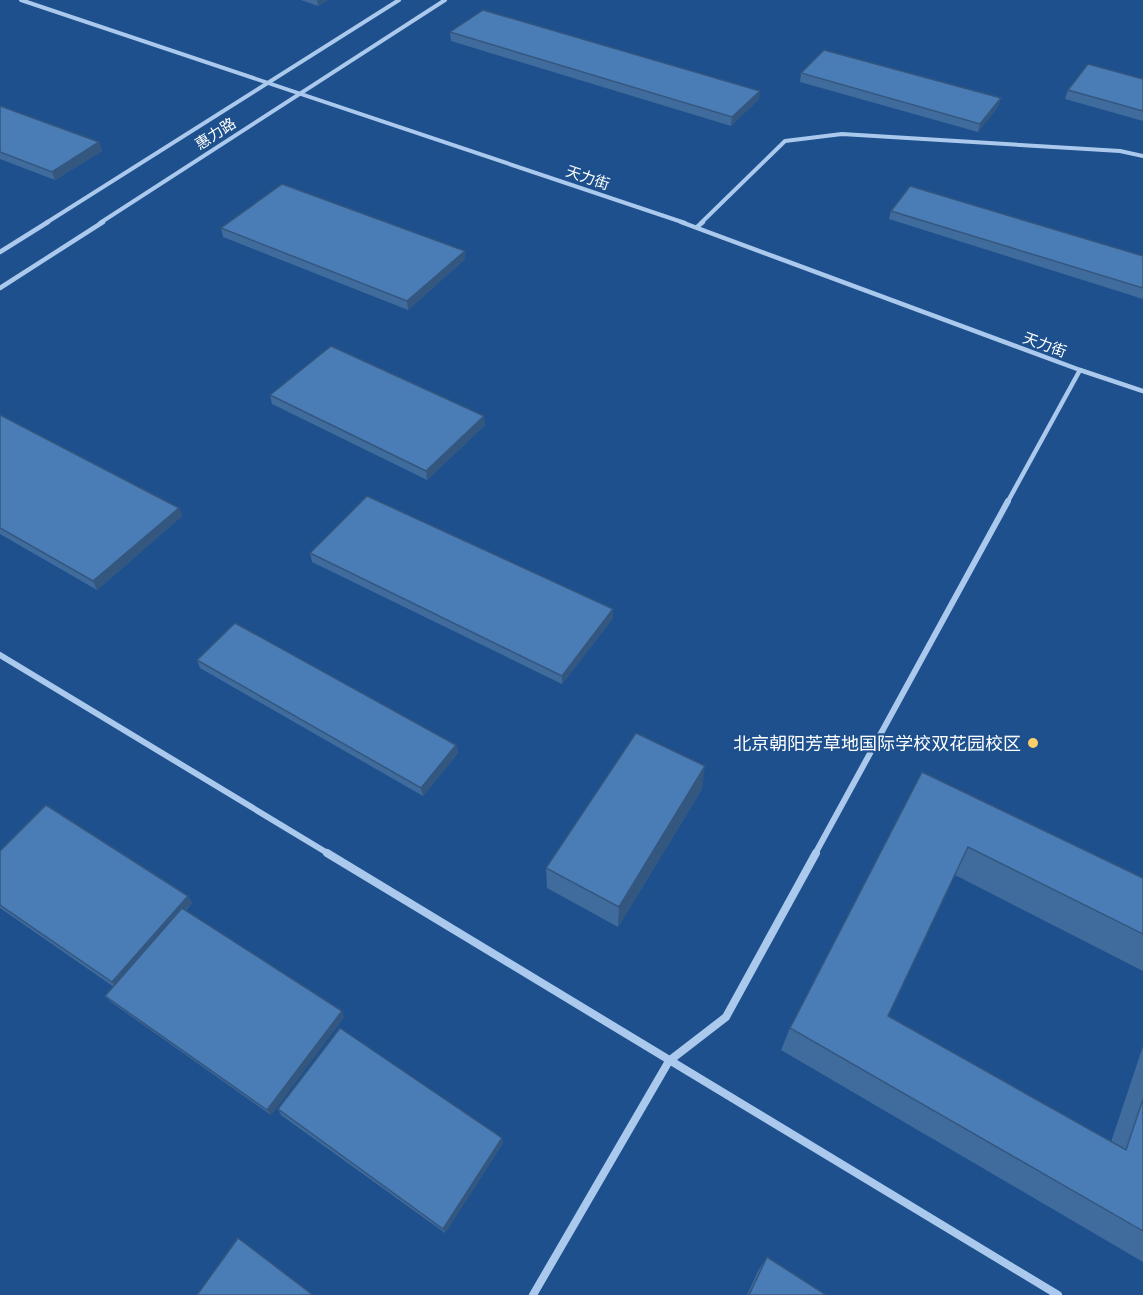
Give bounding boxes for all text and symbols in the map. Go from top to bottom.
street label: 惠力路 [191,112,239,154]
street label: 天力街 [563,160,613,194]
street label: 天力街 [1020,327,1070,361]
place label: 北京朝阳芳草地国际学校双花园校区 [733,731,1021,755]
marker: 北京朝阳芳草地国际学校双花园校区 [1026,736,1040,750]

